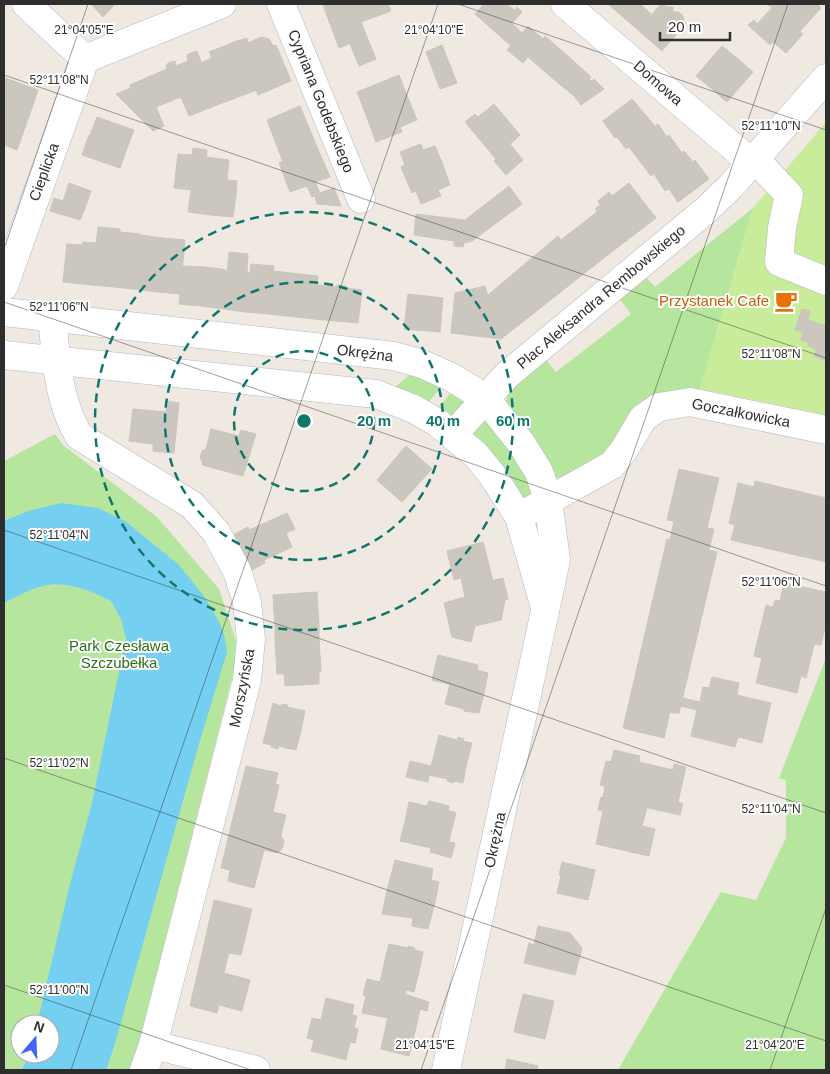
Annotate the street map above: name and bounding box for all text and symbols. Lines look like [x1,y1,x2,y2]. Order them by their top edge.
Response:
scale bar [660,10,730,42]
text: 20 m [668,18,701,35]
text: 21°04'05"E [54,23,114,37]
text: 21°04'10"E [404,23,464,37]
street label: Cypriana Godebskiego [285,27,358,175]
street label: Domowa [630,57,687,109]
text: 52°11'08"N [29,73,89,87]
text: 52°11'10"N [741,119,801,133]
street label: Cieplicka [25,140,62,203]
street label: Plac Aleksandra Rembowskiego [513,221,688,372]
cafe icon: Przystanek Cafe [773,288,799,314]
place label: Przystanek Cafe [659,292,769,309]
text: 52°11'06"N [29,300,89,314]
street label: Okrężna [336,341,395,364]
text: 52°11'08"N [741,347,801,361]
street label: Goczałkowicka [690,395,792,431]
centre of rings [295,412,313,430]
text: 20 m [357,412,391,429]
text: 40 m [426,412,460,429]
text: 60 m [496,412,530,429]
text: 52°11'04"N [29,528,89,542]
text: 52°11'06"N [741,575,801,589]
park label: Park Czesława Szczubełka [69,637,170,671]
street label: Morszyńska [226,646,258,729]
text: 52°11'02"N [29,756,89,770]
text: 52°11'04"N [741,802,801,816]
street label: Okrężna [480,810,509,869]
text: 52°11'00"N [29,983,89,997]
north arrow [10,1014,60,1064]
text: N [32,1017,47,1036]
text: 21°04'15"E [395,1038,455,1052]
text: 21°04'20"E [745,1038,805,1052]

